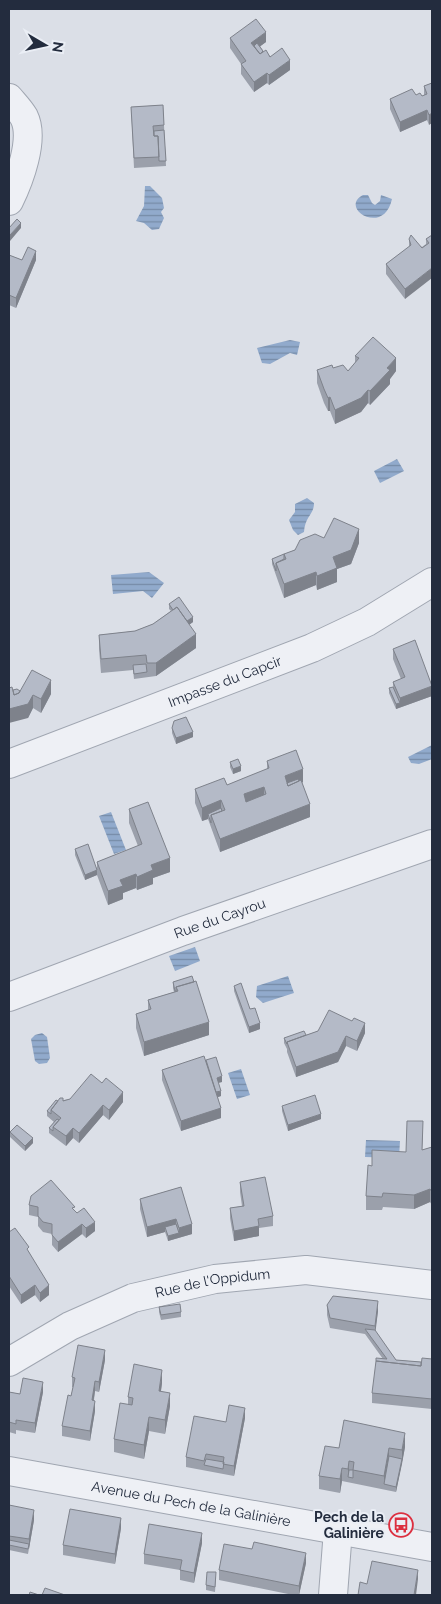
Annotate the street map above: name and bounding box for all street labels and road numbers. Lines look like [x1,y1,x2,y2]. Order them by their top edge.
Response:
street label: Impasse du Capcir [166,652,284,710]
street label: Rue du Cayrou [172,895,268,942]
street label: Rue de l'Oppidum [153,1266,271,1301]
street label: Avenue du Pech de la Galinière [90,1478,292,1529]

